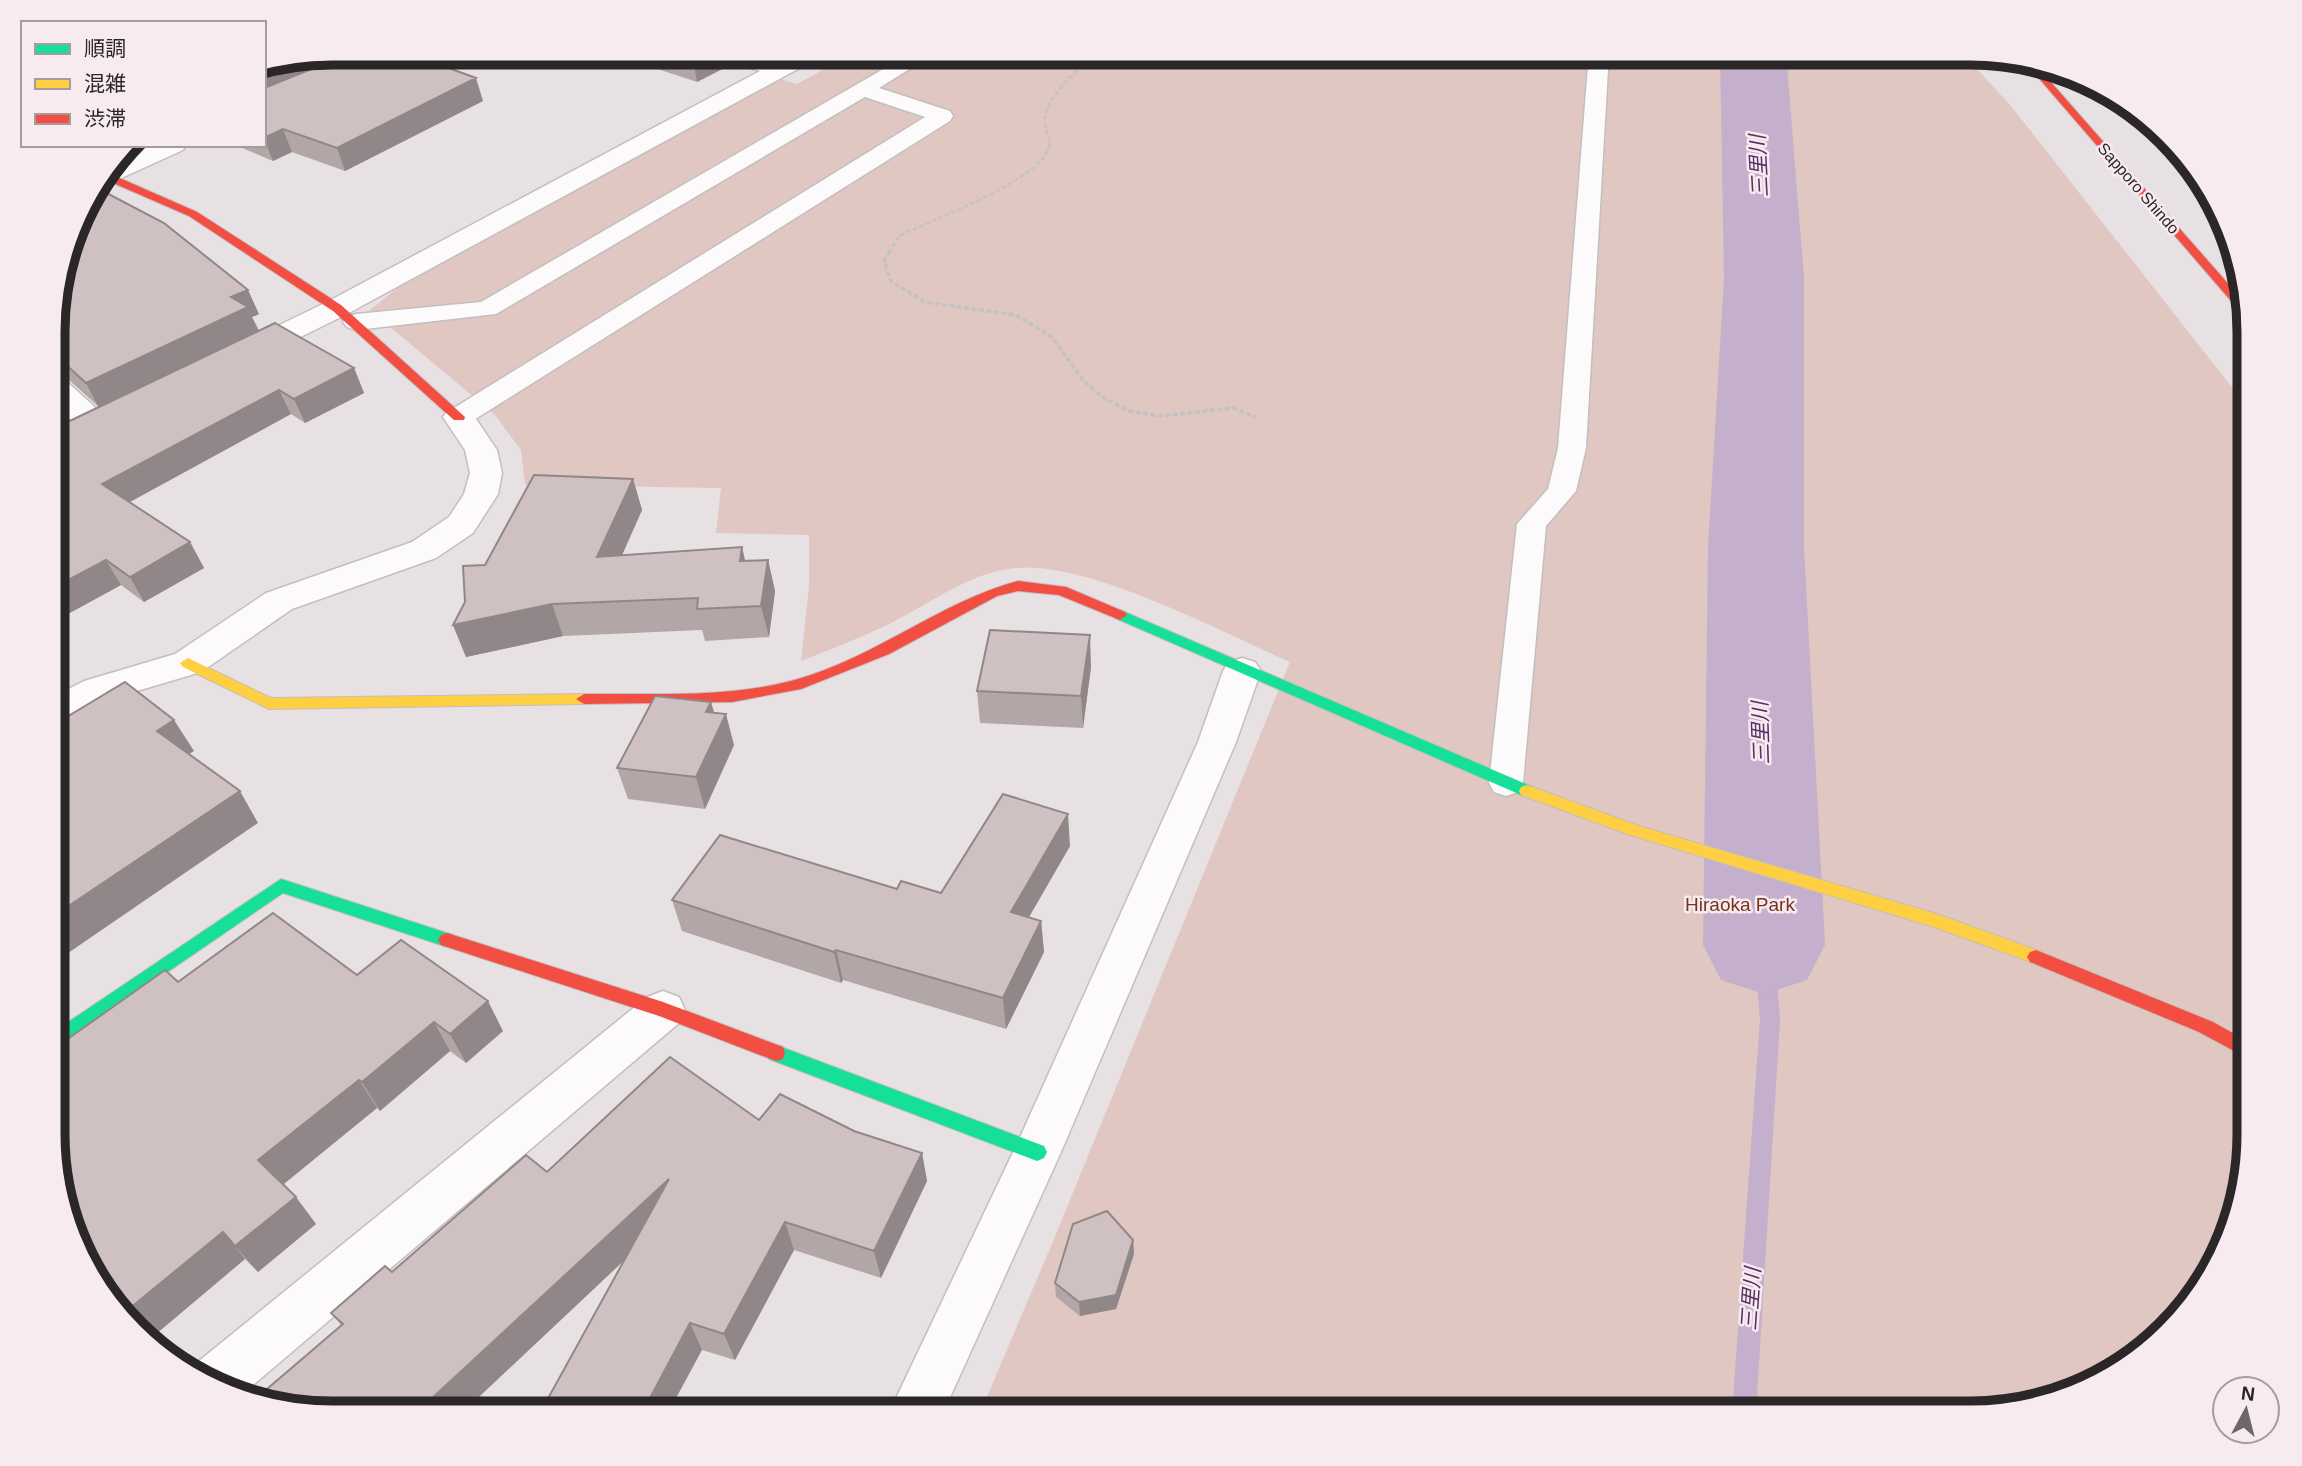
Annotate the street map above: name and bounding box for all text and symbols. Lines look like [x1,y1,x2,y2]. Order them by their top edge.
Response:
legend [21,21,266,147]
text: 順調 [84,37,126,60]
text: 混雑 [84,72,126,95]
text: 渋滞 [84,107,126,130]
water label: 三里川 [1745,132,1772,198]
street label: Sapporo Shindo [2095,139,2183,237]
water label: 三里川 [1748,699,1773,765]
park label: Hiraoka Park [1685,894,1795,915]
water label: 三里川 [1737,1265,1764,1331]
north arrow [2211,1375,2281,1445]
text: N [2240,1382,2256,1405]

